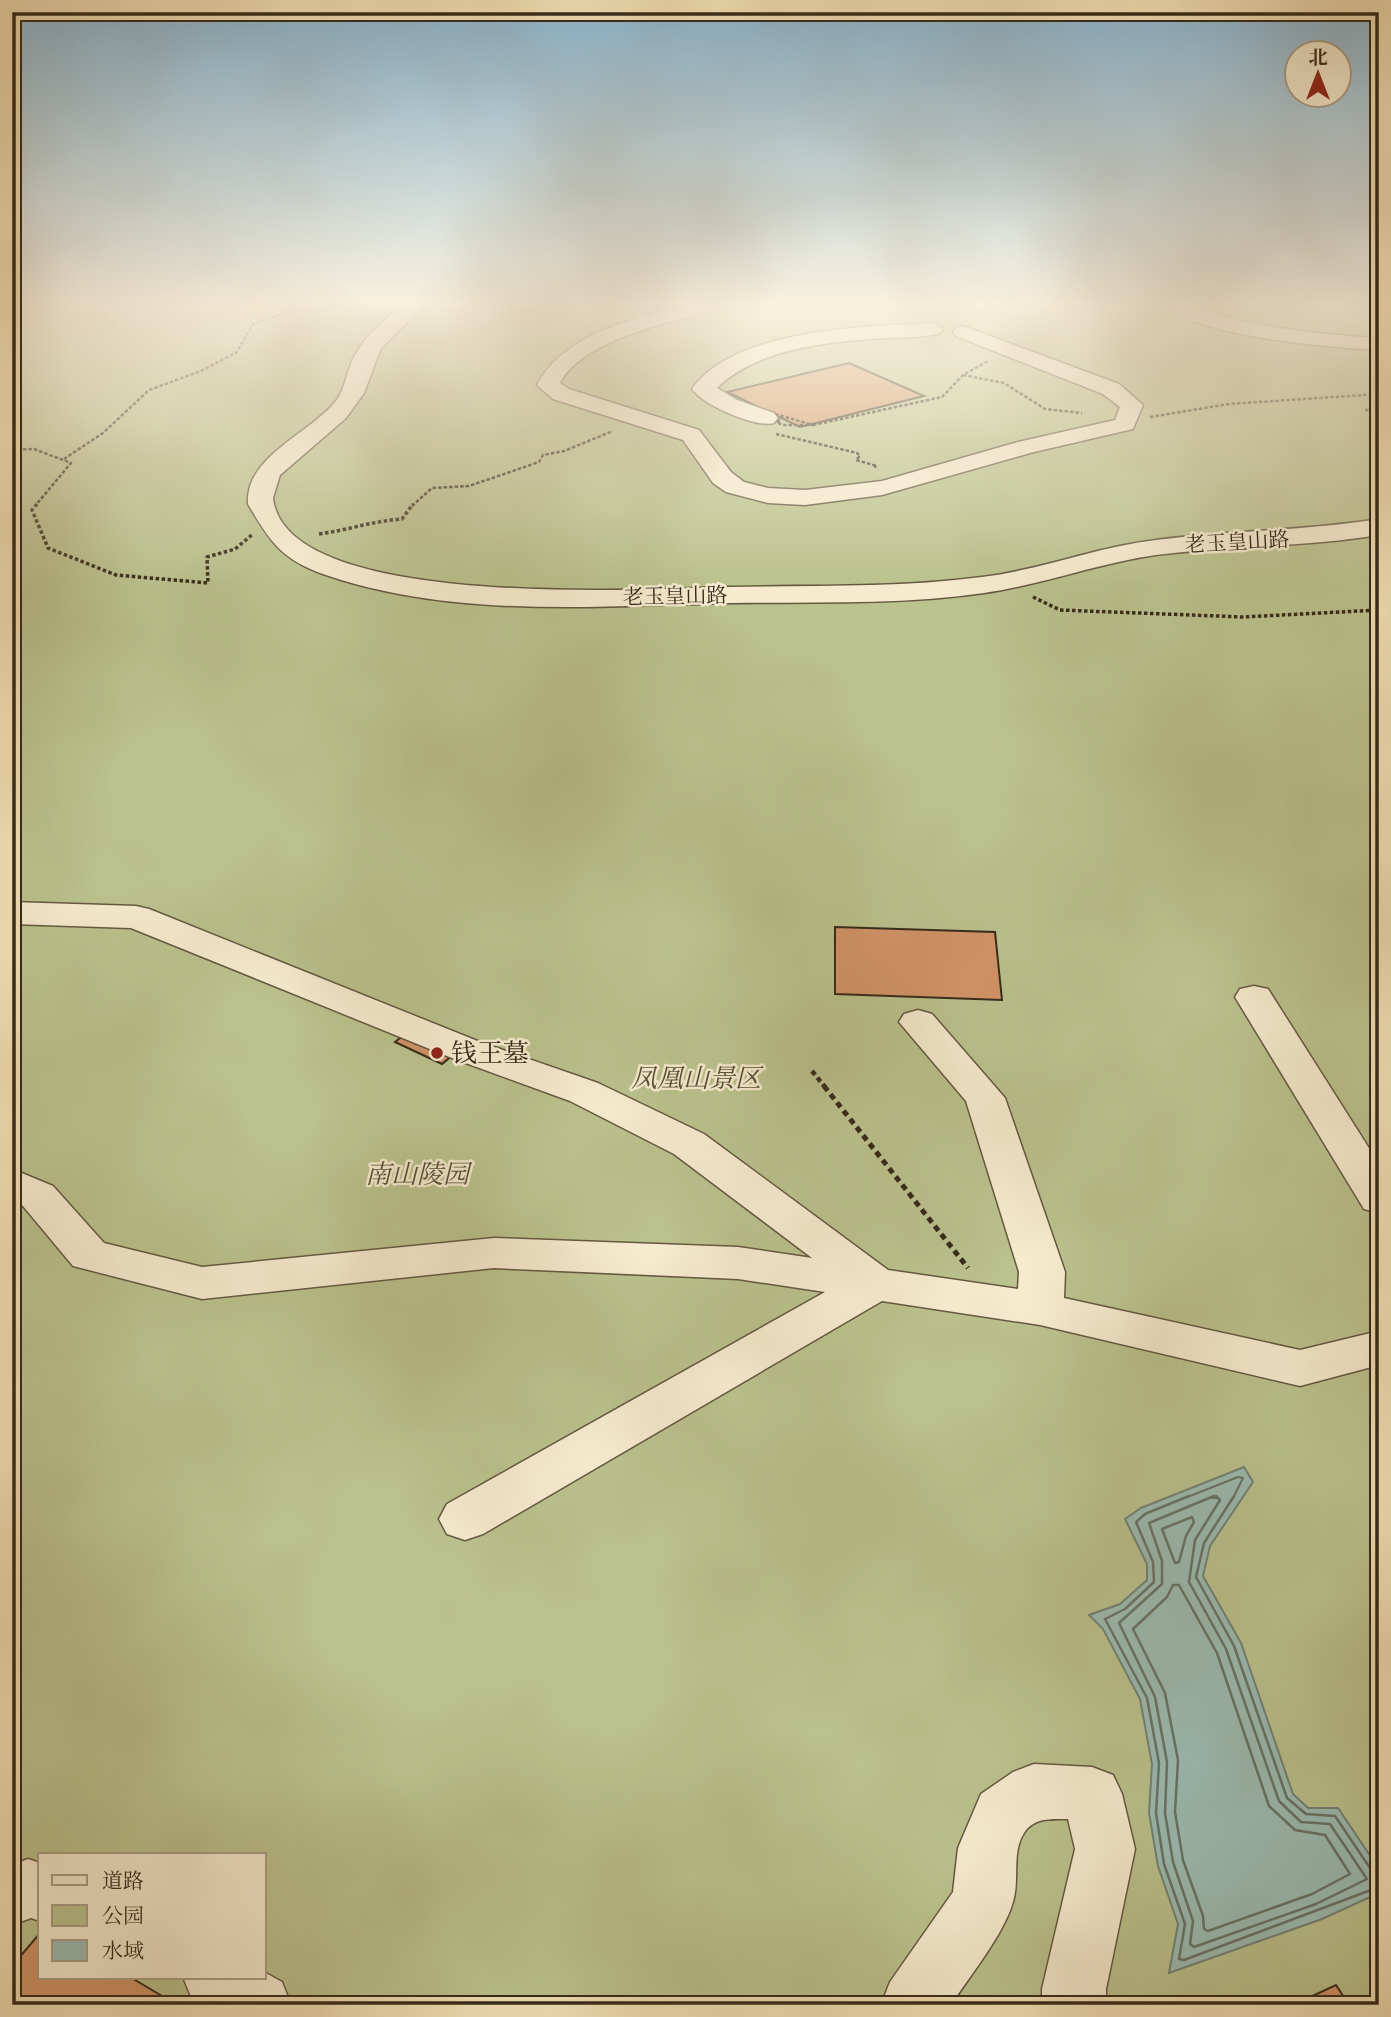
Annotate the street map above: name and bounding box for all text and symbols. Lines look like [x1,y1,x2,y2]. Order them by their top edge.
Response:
north arrow [1282,38,1352,108]
text: 北 [1308,46,1328,70]
street label: 老玉皇山路 [1184,527,1290,559]
street label: 老玉皇山路 [622,583,728,611]
place label: 钱王墓 [451,1038,529,1070]
marker: 钱王墓 [429,1045,445,1061]
park label: 凤凰山景区 [631,1063,764,1095]
park label: 南山陵园 [365,1159,473,1191]
legend [38,1853,266,1979]
text: 道路 [102,1869,144,1895]
text: 公园 [102,1904,144,1930]
text: 水域 [102,1939,144,1965]

